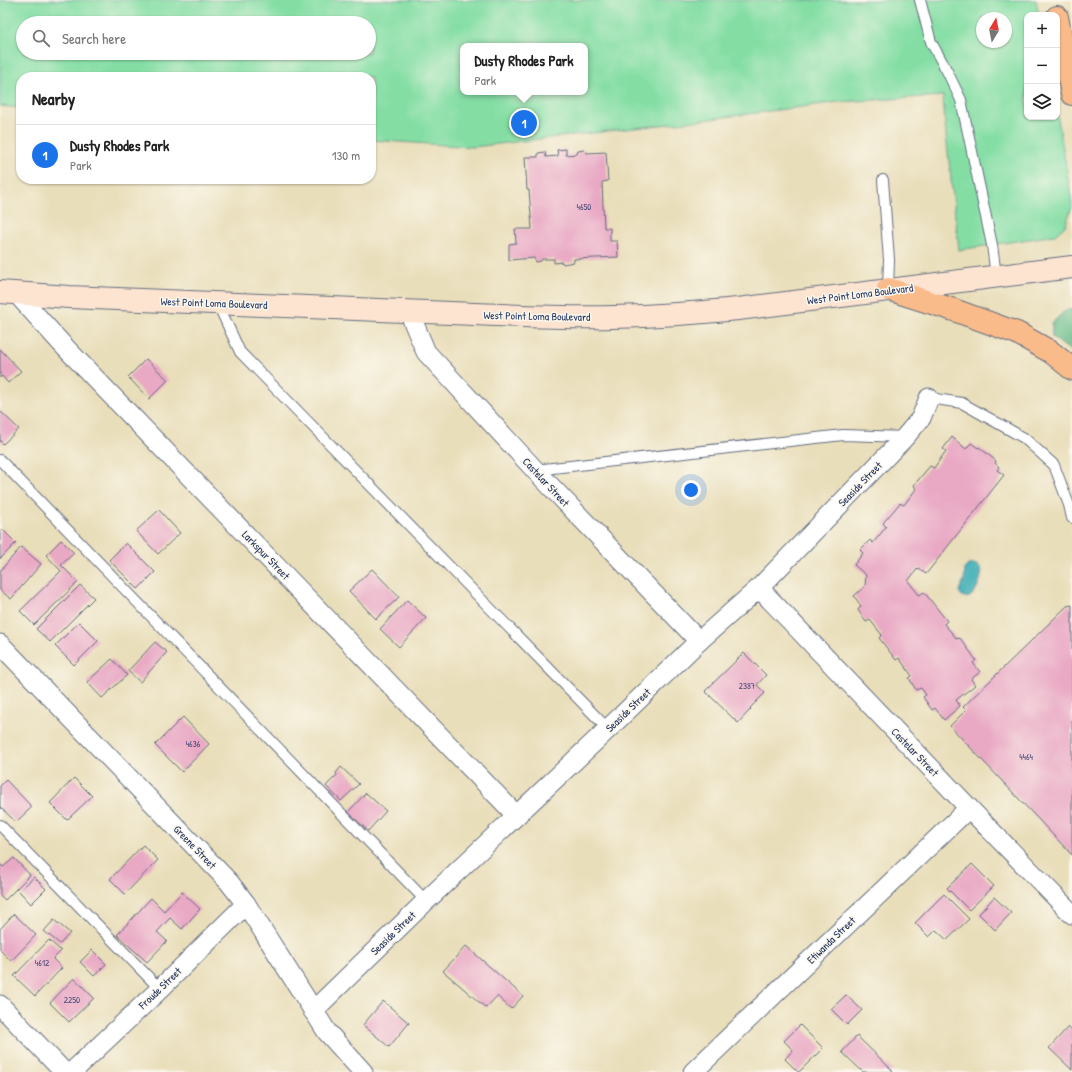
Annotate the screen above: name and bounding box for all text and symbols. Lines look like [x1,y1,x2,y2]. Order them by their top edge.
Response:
north arrow [976,12,1012,48]
map controls [1024,12,1060,120]
button: + [1024,12,1060,48]
search box [16,16,376,60]
icon: search [30,27,52,49]
text: Search here [62,28,126,49]
popup [460,43,588,95]
button: − [1024,48,1060,84]
text: Dusty Rhodes Park [474,50,574,71]
text: Park [474,71,496,89]
button: layers [1024,84,1060,120]
text: Nearby [32,87,75,110]
pin: 1 [511,108,537,138]
text: Dusty Rhodes Park [70,135,169,156]
text: 1 [43,146,47,164]
text: 130 m [332,146,360,164]
text: Park [70,156,92,174]
house number: 4650 [577,201,591,213]
street label: West Point Loma Boulevard [806,280,915,307]
street label: West Point Loma Boulevard [160,294,268,312]
street label: West Point Loma Boulevard [483,308,591,324]
street label: Castelar Street [520,454,573,510]
street label: Seaside Street [835,458,885,509]
your location [681,480,701,500]
street label: Larkspur Street [239,528,293,583]
house number: 2387 [739,680,756,692]
street label: Seaside Street [603,685,654,735]
street label: Castelar Street [888,725,942,779]
house number: 4636 [186,738,201,750]
house number: 4464 [1019,751,1033,763]
street label: Greene Street [171,822,220,872]
street label: Seaside Street [368,908,419,958]
street label: Etiwanda Street [804,913,858,967]
house number: 4612 [35,957,50,969]
street label: Froude Street [135,964,184,1012]
house number: 2250 [64,994,80,1006]

